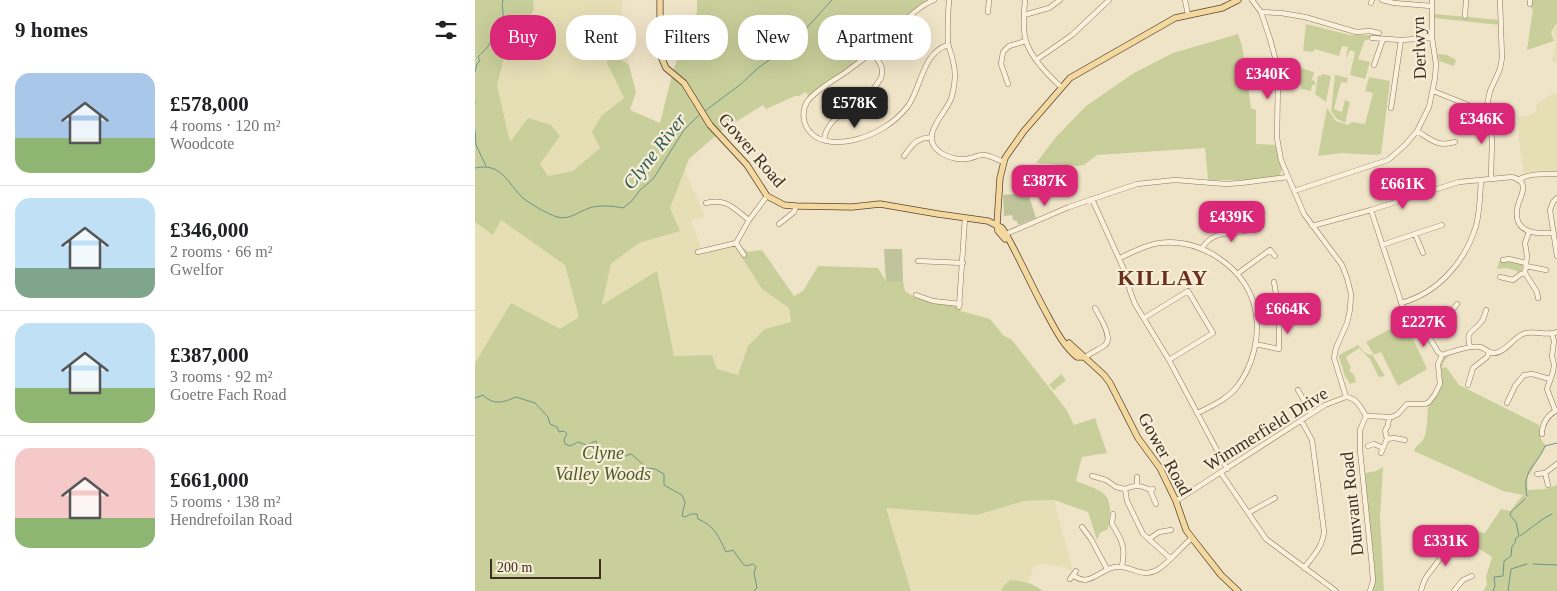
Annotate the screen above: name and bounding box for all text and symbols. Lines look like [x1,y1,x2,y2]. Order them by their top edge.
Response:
chip: Buy [490,15,556,60]
chip: Rent [566,15,636,60]
chip: Filters [646,15,728,60]
chip: New [738,15,808,60]
chip: Apartment [818,15,931,60]
icon: filters [432,16,460,44]
street label: Derlwyn [1408,16,1430,80]
text: 9 homes [15,18,88,42]
pin: £340K [1233,58,1303,100]
text: £340K [1246,65,1290,82]
pin: £578K [820,86,890,129]
text: £578,000 [170,92,249,116]
icon: home [55,93,115,153]
text: £578K [833,94,877,111]
pin: £346K [1447,102,1517,145]
water label: Clyne River [618,109,691,193]
street label: Gower Road [714,109,790,191]
text: £346K [1460,110,1504,127]
text: 4 rooms · 120 m² [170,117,281,134]
text: Woodcote [170,135,234,152]
pin: £387K [1010,164,1080,207]
pin: £661K [1368,168,1438,210]
text: £387K [1023,172,1067,189]
text: £661K [1381,175,1425,192]
pin: £439K [1197,200,1267,243]
text: £439K [1210,208,1254,225]
icon: home [55,218,115,278]
text: £346,000 [170,218,249,242]
text: 2 rooms · 66 m² [170,243,273,260]
text: Gwelfor [170,261,223,278]
district label: KILLAY [1118,265,1208,290]
pin: £664K [1253,292,1323,335]
text: £664K [1266,300,1310,317]
pin: £227K [1389,306,1459,348]
text: £227K [1402,313,1446,330]
icon: home [55,343,115,403]
text: £387,000 [170,343,249,367]
text: 3 rooms · 92 m² [170,368,273,385]
street label: Wimmerfield Drive [1201,383,1331,475]
text: Goetre Fach Road [170,386,286,403]
street label: Gower Road [1134,409,1196,499]
park label: Clyne Valley Woods [555,443,651,484]
street label: Dunvant Road [1337,451,1367,557]
icon: home [55,468,115,528]
text: £661,000 [170,468,249,492]
text: 5 rooms · 138 m² [170,493,281,510]
text: Hendrefoilan Road [170,511,292,528]
pin: £331K [1411,524,1481,567]
text: £331K [1424,532,1468,549]
scale bar [490,556,601,579]
text: 200 m [497,560,532,575]

